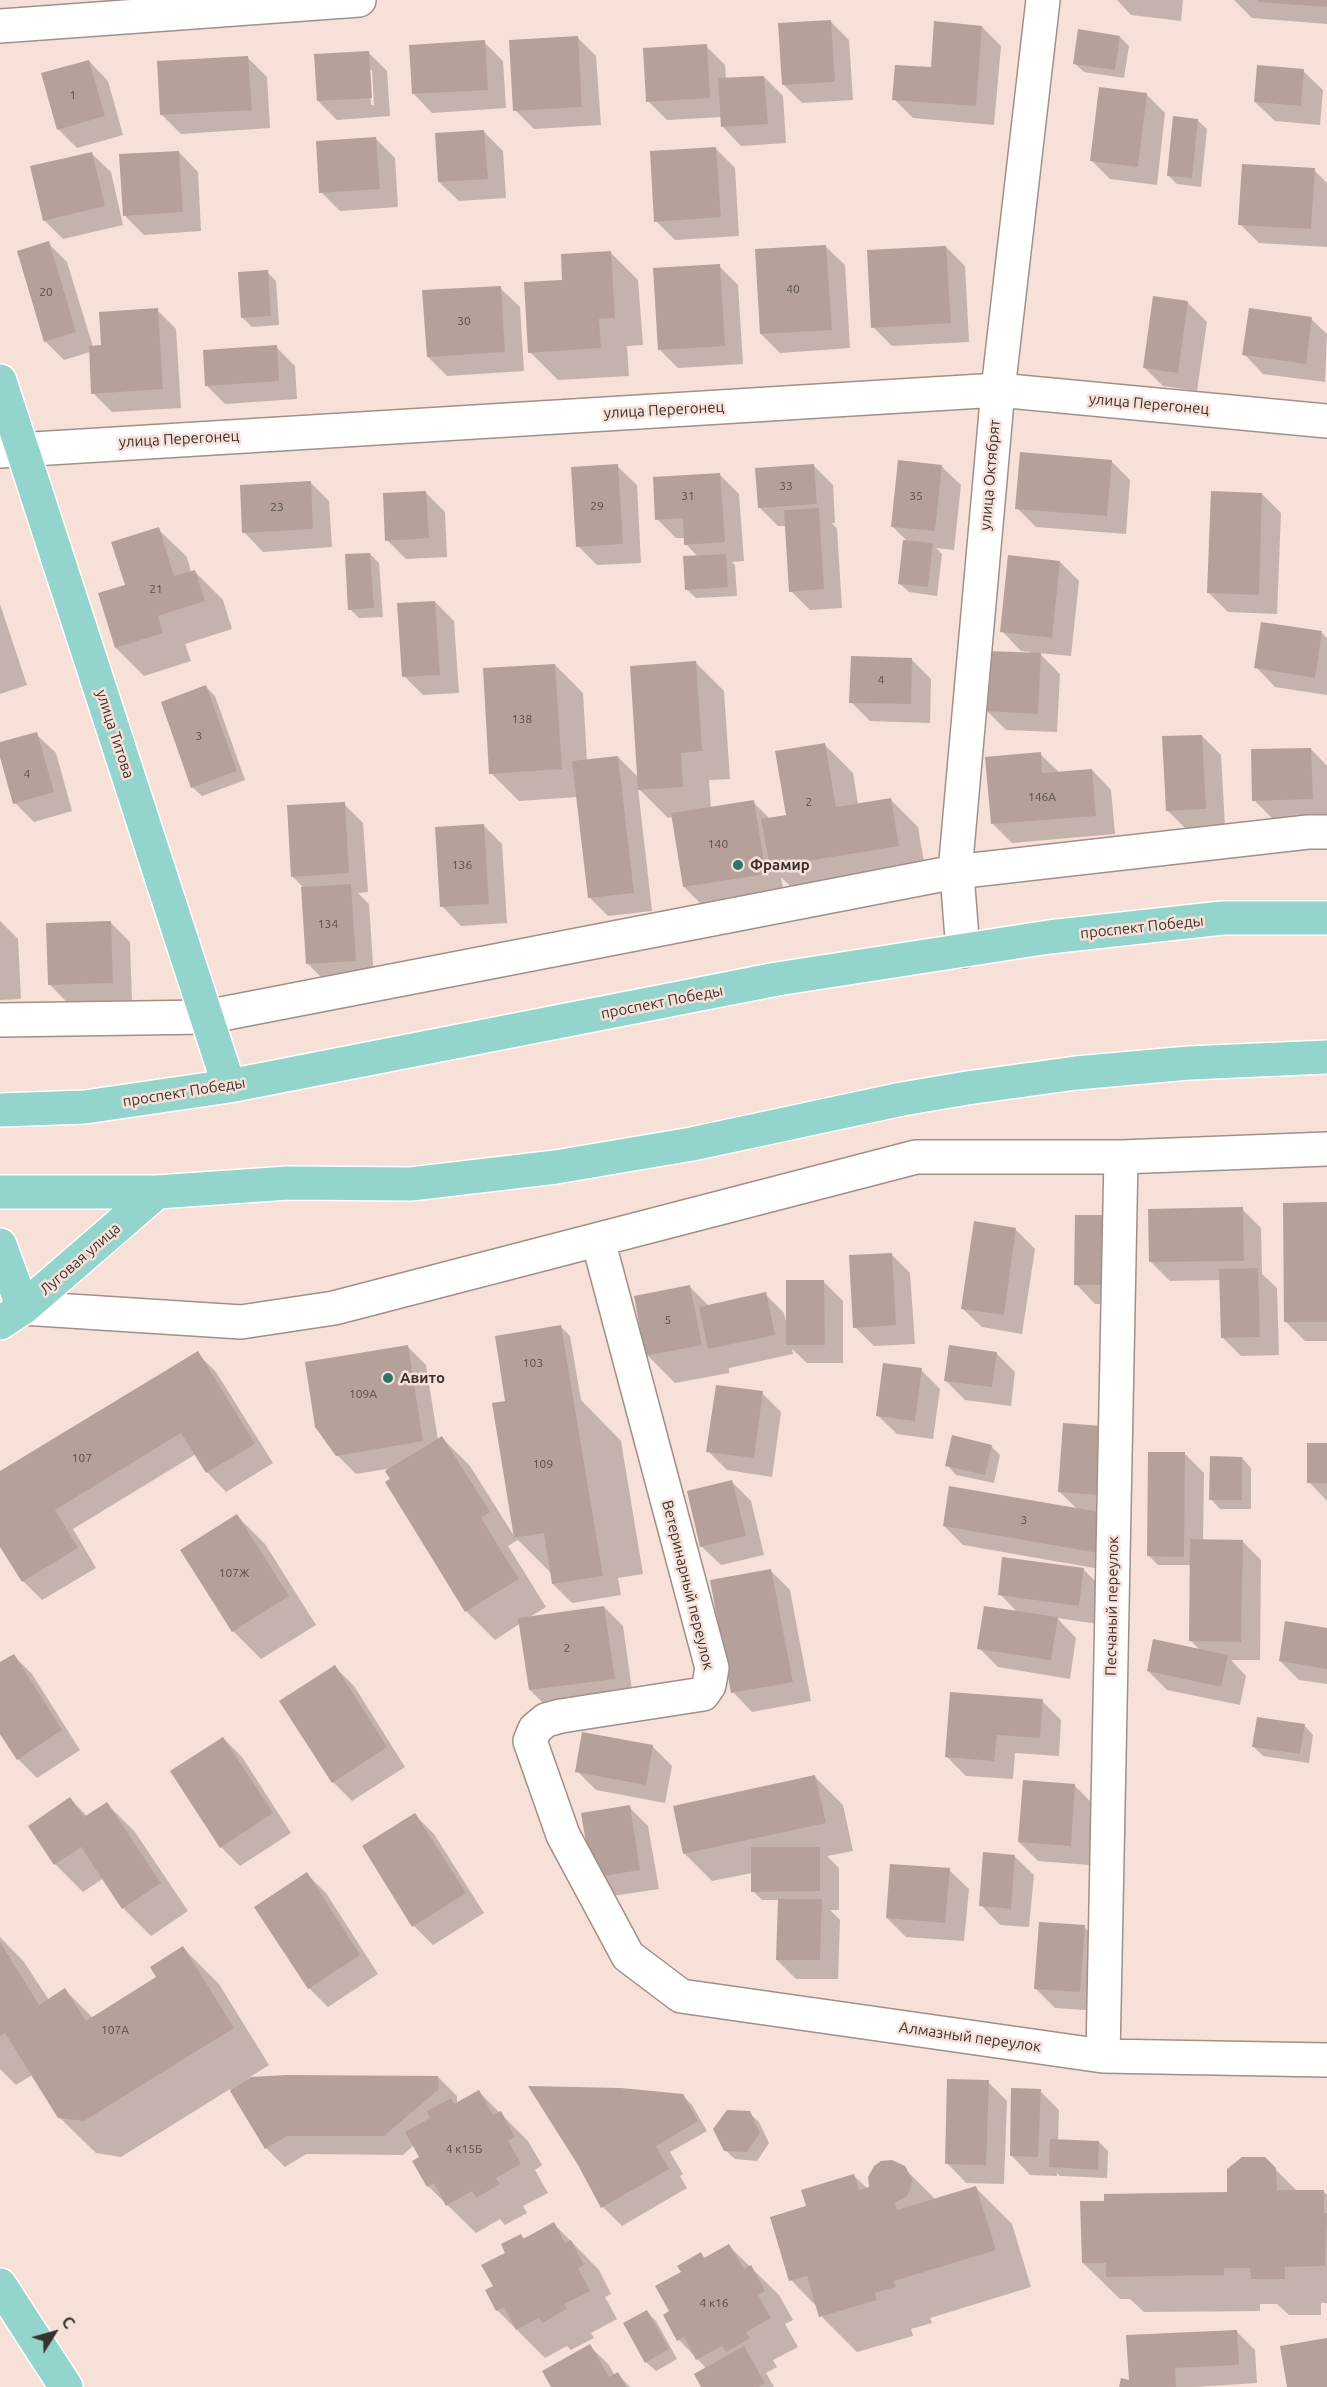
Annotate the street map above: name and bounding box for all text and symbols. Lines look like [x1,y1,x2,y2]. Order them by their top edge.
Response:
house number: 1 [70,88,76,102]
house number: 40 [786,282,800,296]
house number: 20 [39,285,53,299]
house number: 30 [457,314,471,328]
street label: улица Перегонец [1088,390,1210,418]
street label: улица Перегонец [603,398,725,422]
street label: улица Октябрят [976,419,1004,531]
street label: улица Перегонец [118,427,240,451]
house number: 33 [779,479,793,493]
house number: 31 [681,489,695,503]
house number: 35 [909,489,923,503]
house number: 29 [590,499,604,513]
house number: 23 [270,500,284,514]
house number: 21 [149,582,163,596]
house number: 4 [878,673,884,687]
street label: улица Титова [92,687,138,781]
house number: 138 [512,712,532,726]
house number: 3 [196,729,202,743]
house number: 4 [24,767,30,781]
house number: 146А [1028,790,1056,804]
house number: 2 [806,795,812,809]
house number: 140 [708,837,728,851]
place label: Фрамир [750,856,810,874]
house number: 136 [452,858,472,872]
marker: Фрамир [731,858,745,872]
street label: проспект Победы [1079,912,1205,942]
house number: 134 [318,917,338,931]
street label: проспект Победы [599,981,725,1023]
street label: проспект Победы [121,1073,247,1111]
street label: Луговая улица [36,1219,124,1299]
house number: 5 [665,1313,671,1327]
house number: 103 [523,1356,543,1370]
place label: Авито [400,1369,445,1387]
marker: Авито [381,1371,395,1385]
house number: 109А [349,1387,377,1401]
house number: 107 [72,1451,92,1465]
house number: 109 [533,1457,553,1471]
street label: Ветеринарный переулок [658,1498,718,1672]
house number: 3 [1021,1513,1027,1527]
street label: Песчаный переулок [1102,1536,1122,1676]
house number: 107Ж [219,1566,249,1580]
house number: 2 [564,1641,570,1655]
street label: Алмазный переулок [898,2018,1042,2056]
house number: 107А [101,2023,129,2037]
house number: 4 к15Б [446,2142,482,2156]
house number: 4 к16 [699,2296,729,2310]
north arrow [24,2303,84,2363]
text: С [58,2313,79,2332]

